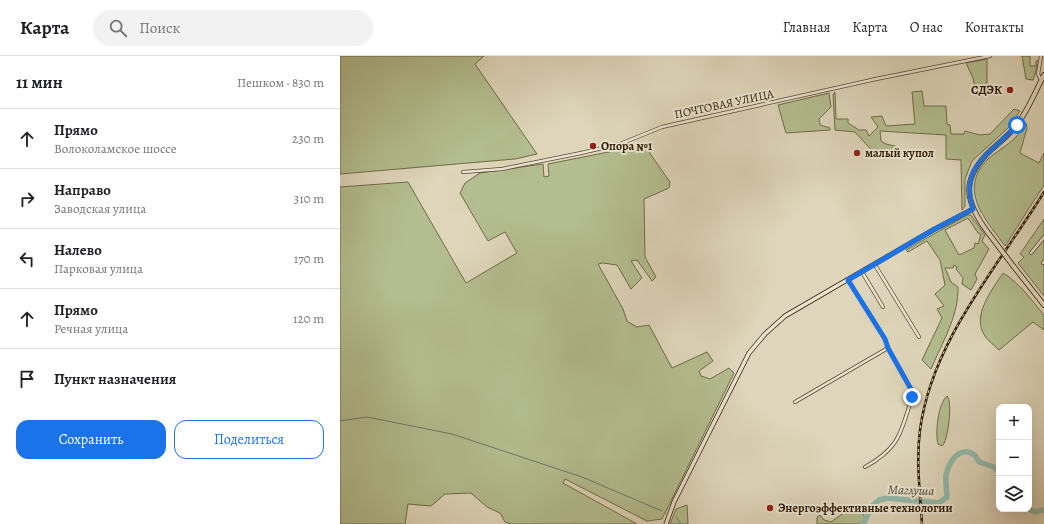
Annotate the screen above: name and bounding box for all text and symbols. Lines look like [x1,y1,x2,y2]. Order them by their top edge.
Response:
search box [93,10,373,46]
text: Карта [20,15,69,41]
icon: search [107,17,129,39]
text: Поиск [139,18,180,38]
text: Главная [783,18,830,37]
text: Карта [852,18,888,37]
text: О нас [910,18,943,37]
text: Контакты [965,18,1024,37]
text: 11 мин [16,71,63,94]
text: Пешком · 830 m [237,74,324,91]
place label: СДЭК [971,82,1002,98]
street label: ПОЧТОВАЯ УЛИЦА [673,85,776,122]
marker: СДЭК [1005,85,1015,95]
route start [1008,116,1026,134]
text: Прямо [54,120,98,140]
icon: ahead [16,128,38,150]
text: 230 m [292,130,324,147]
place label: Опора №1 [601,138,653,154]
text: Волоколамское шоссе [54,140,177,157]
marker: Опора №1 [588,141,598,151]
place label: малый купол [865,145,934,161]
marker: малый купол [852,148,862,158]
text: Направо [54,180,111,200]
icon: right [16,188,38,210]
text: 310 m [294,190,324,207]
text: Заводская улица [54,200,146,217]
text: Налево [54,240,102,260]
icon: left [16,248,38,270]
text: 170 m [294,250,324,267]
text: Парковая улица [54,260,143,277]
text: Прямо [54,300,98,320]
icon: ahead [16,308,38,330]
text: 120 m [293,310,324,327]
text: Речная улица [54,320,128,337]
icon: arrive [16,368,38,390]
text: Пункт назначения [54,369,176,389]
route end [903,388,921,406]
map controls [996,404,1032,512]
button: + [996,404,1032,440]
button: Сохранить [16,420,166,459]
button: Поделиться [174,420,324,459]
button: − [996,440,1032,476]
button: layers [996,476,1032,512]
water label: Маглуша [887,481,935,499]
place label: Энергоэффективные технологии [778,500,953,516]
marker: Энергоэффективные технологии [765,503,775,513]

